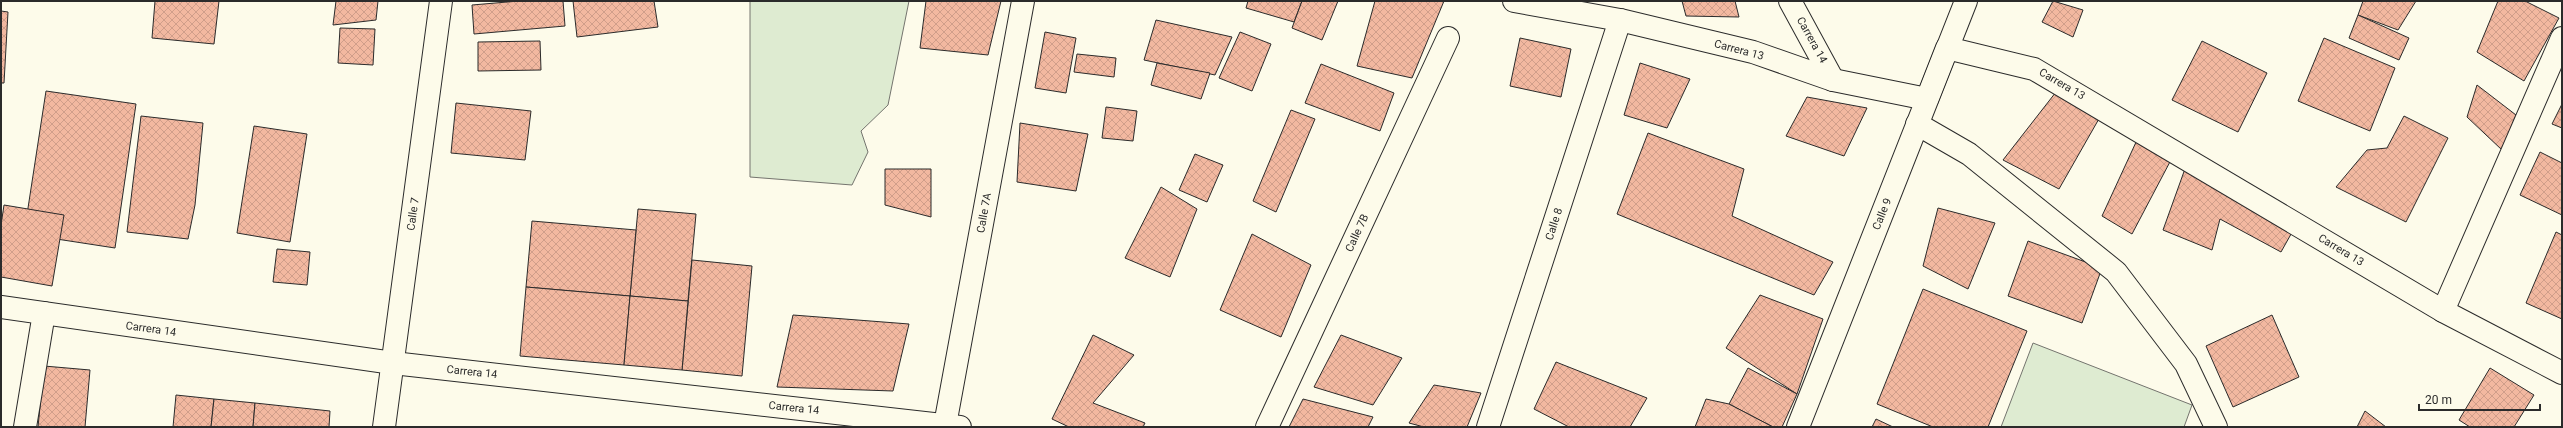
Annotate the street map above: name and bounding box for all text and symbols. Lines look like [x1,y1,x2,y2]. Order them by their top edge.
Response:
street label: Carrera 14 [1794,15,1830,65]
street label: Carrera 13 [1713,37,1765,63]
street label: Carrera 13 [2037,66,2087,102]
street label: Calle 7A [974,191,994,234]
street label: Calle 9 [1870,196,1894,232]
street label: Calle 7 [404,197,422,231]
street label: Calle 8 [1543,206,1565,242]
street label: Calle 7B [1343,212,1371,254]
street label: Carrera 13 [2316,231,2366,269]
street label: Carrera 14 [125,319,177,339]
street label: Carrera 14 [446,363,498,381]
scale bar [2419,386,2540,412]
text: 20 m [2425,393,2452,407]
street label: Carrera 14 [768,399,820,417]

